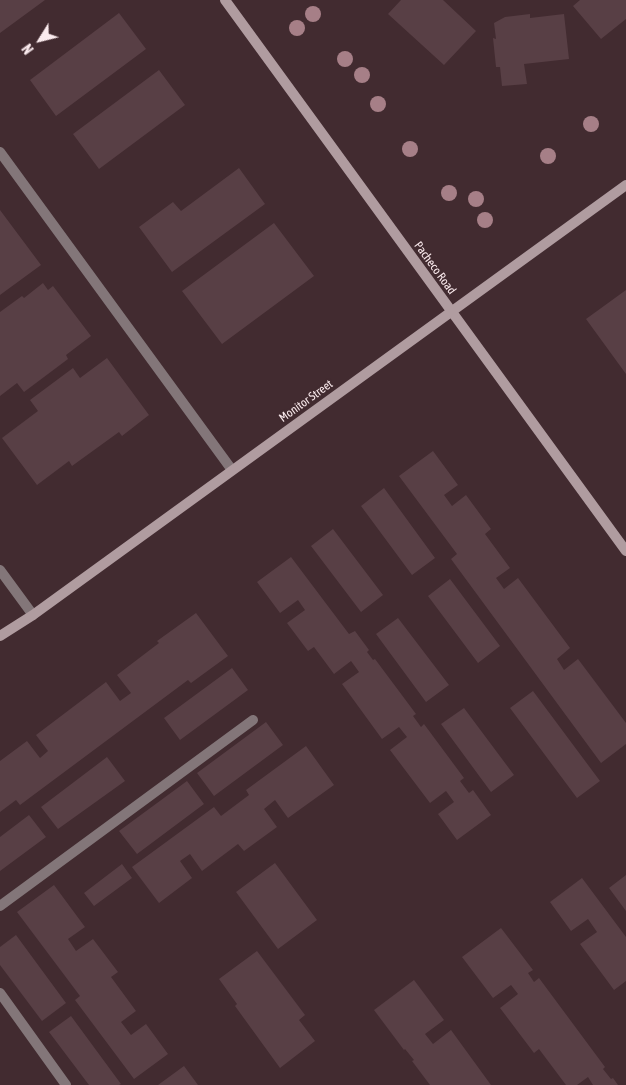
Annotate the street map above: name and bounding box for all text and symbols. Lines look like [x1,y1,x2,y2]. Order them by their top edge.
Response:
north arrow [15,15,65,65]
text: N [19,41,37,57]
street label: Pacheco Road [411,239,459,297]
street label: Monitor Street [276,377,336,425]

